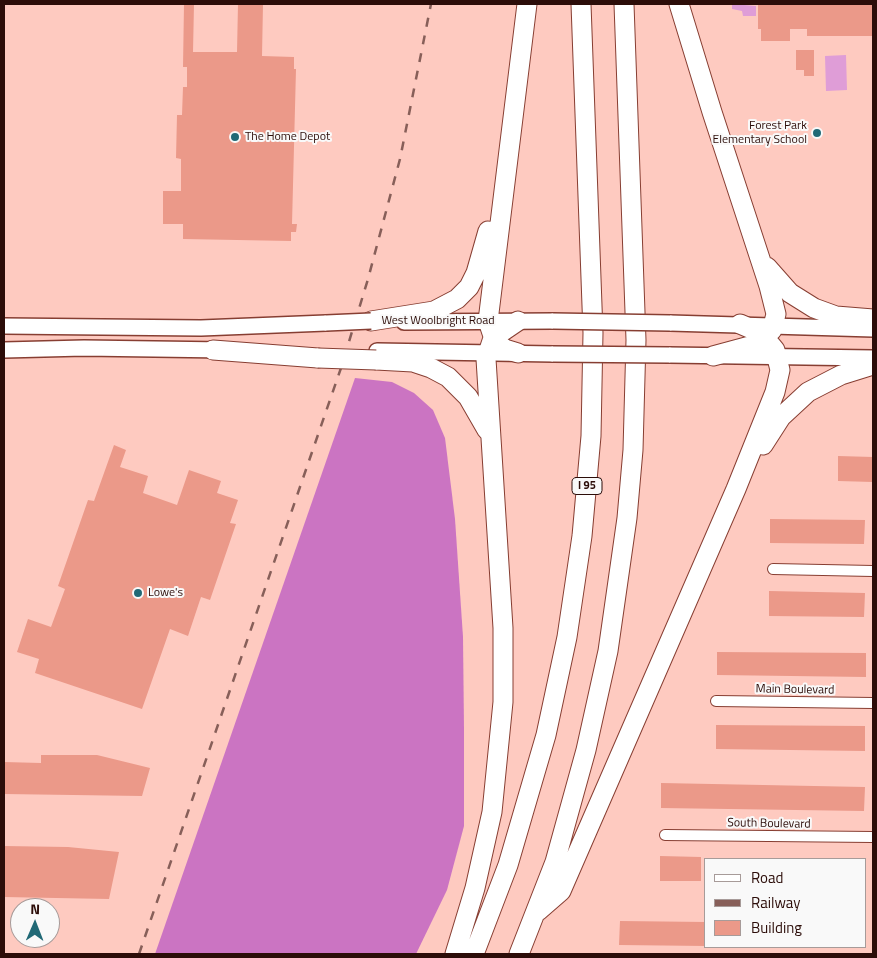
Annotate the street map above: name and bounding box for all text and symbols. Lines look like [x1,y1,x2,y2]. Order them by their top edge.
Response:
place label: Forest Park Elementary School [713,119,807,147]
marker: Forest Park Elementary School [811,127,823,139]
place label: The Home Depot [245,130,330,144]
marker: The Home Depot [229,131,241,143]
street label: West Woolbright Road [381,314,495,328]
road number: I 95 [572,478,602,494]
place label: Lowe's [148,586,183,600]
marker: Lowe's [132,587,144,599]
street label: Main Boulevard [756,682,834,698]
street label: South Boulevard [727,816,811,832]
legend [704,858,867,948]
text: Road [751,866,783,889]
text: Railway [751,891,801,914]
north arrow [10,898,60,948]
text: N [30,898,40,919]
text: Building [751,916,802,939]

